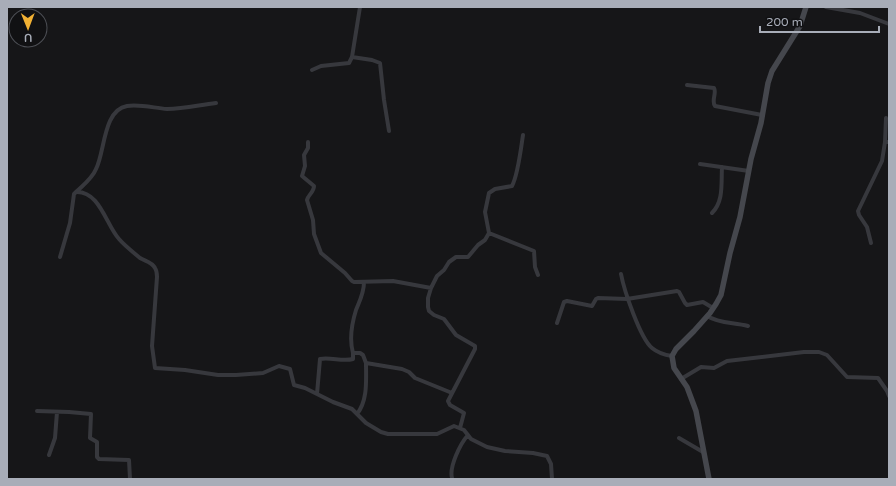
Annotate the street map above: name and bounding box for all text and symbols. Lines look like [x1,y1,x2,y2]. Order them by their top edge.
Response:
north arrow [8,8,48,48]
scale bar [760,8,879,34]
text: 200 m [766,15,803,29]
text: U [24,31,32,44]

